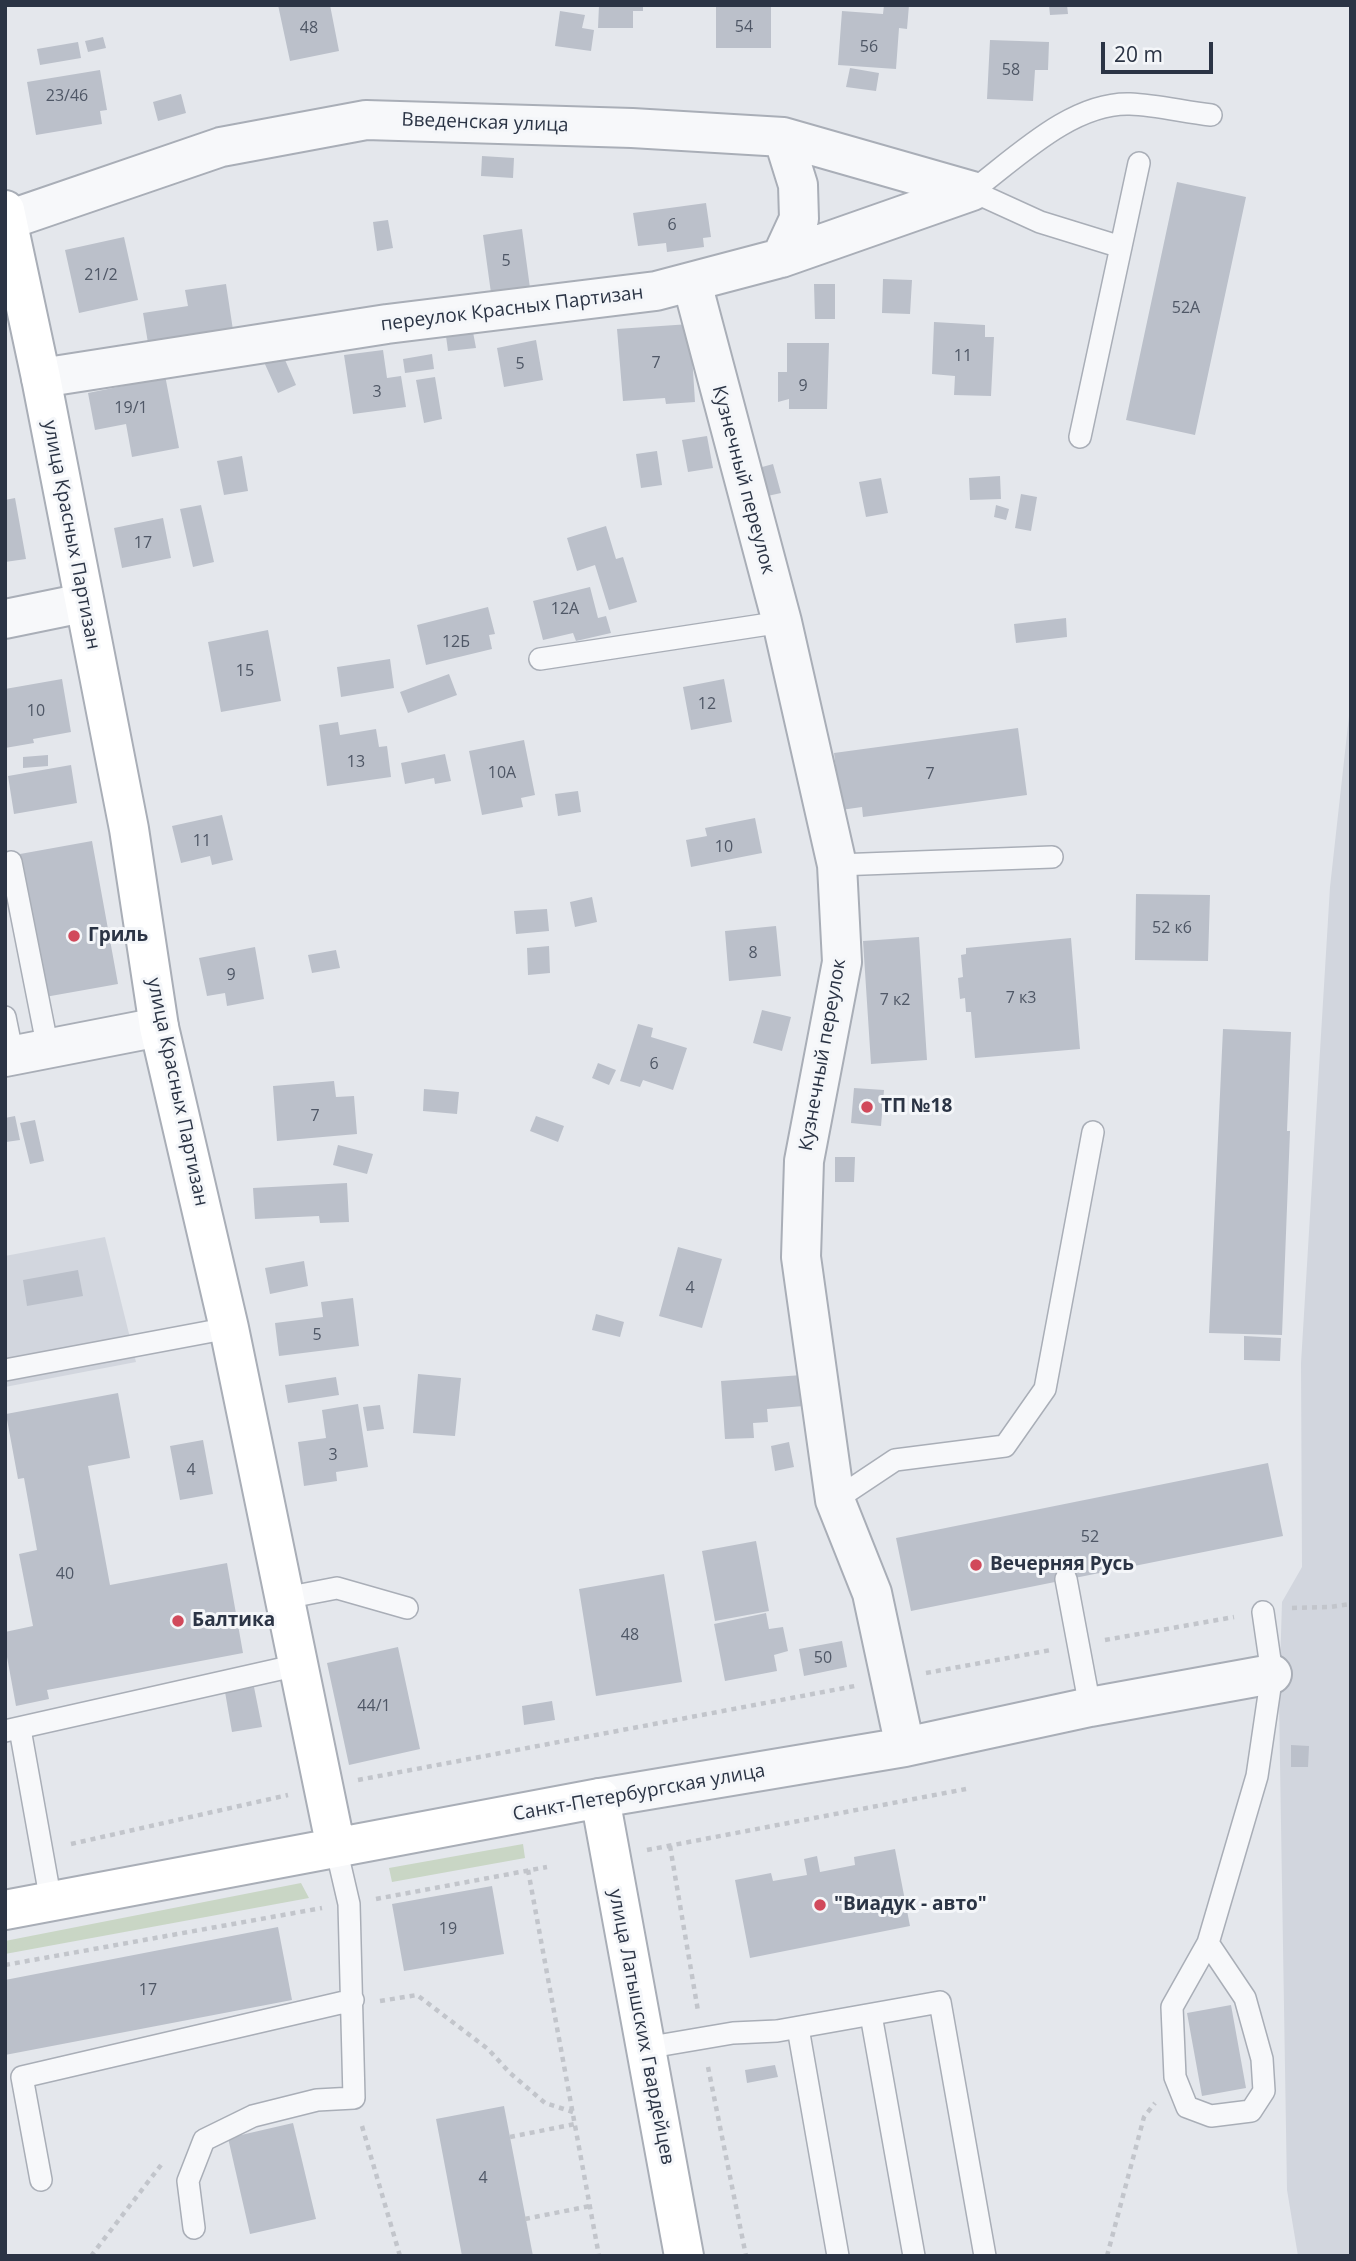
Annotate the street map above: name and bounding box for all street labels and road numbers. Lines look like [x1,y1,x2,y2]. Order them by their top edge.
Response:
street label: Введенская улица [401,109,569,137]
street label: переулок Красных Партизан [379,282,645,336]
street label: Кузнечный переулок [707,383,779,577]
street label: улица Красных Партизан [38,418,104,652]
street label: Кузнечный переулок [795,957,851,1153]
street label: улица Красных Партизан [142,976,212,1208]
street label: Санкт-Петербургская улица [511,1760,767,1826]
street label: улица Латышских Гвардейцев [603,1887,679,2167]

